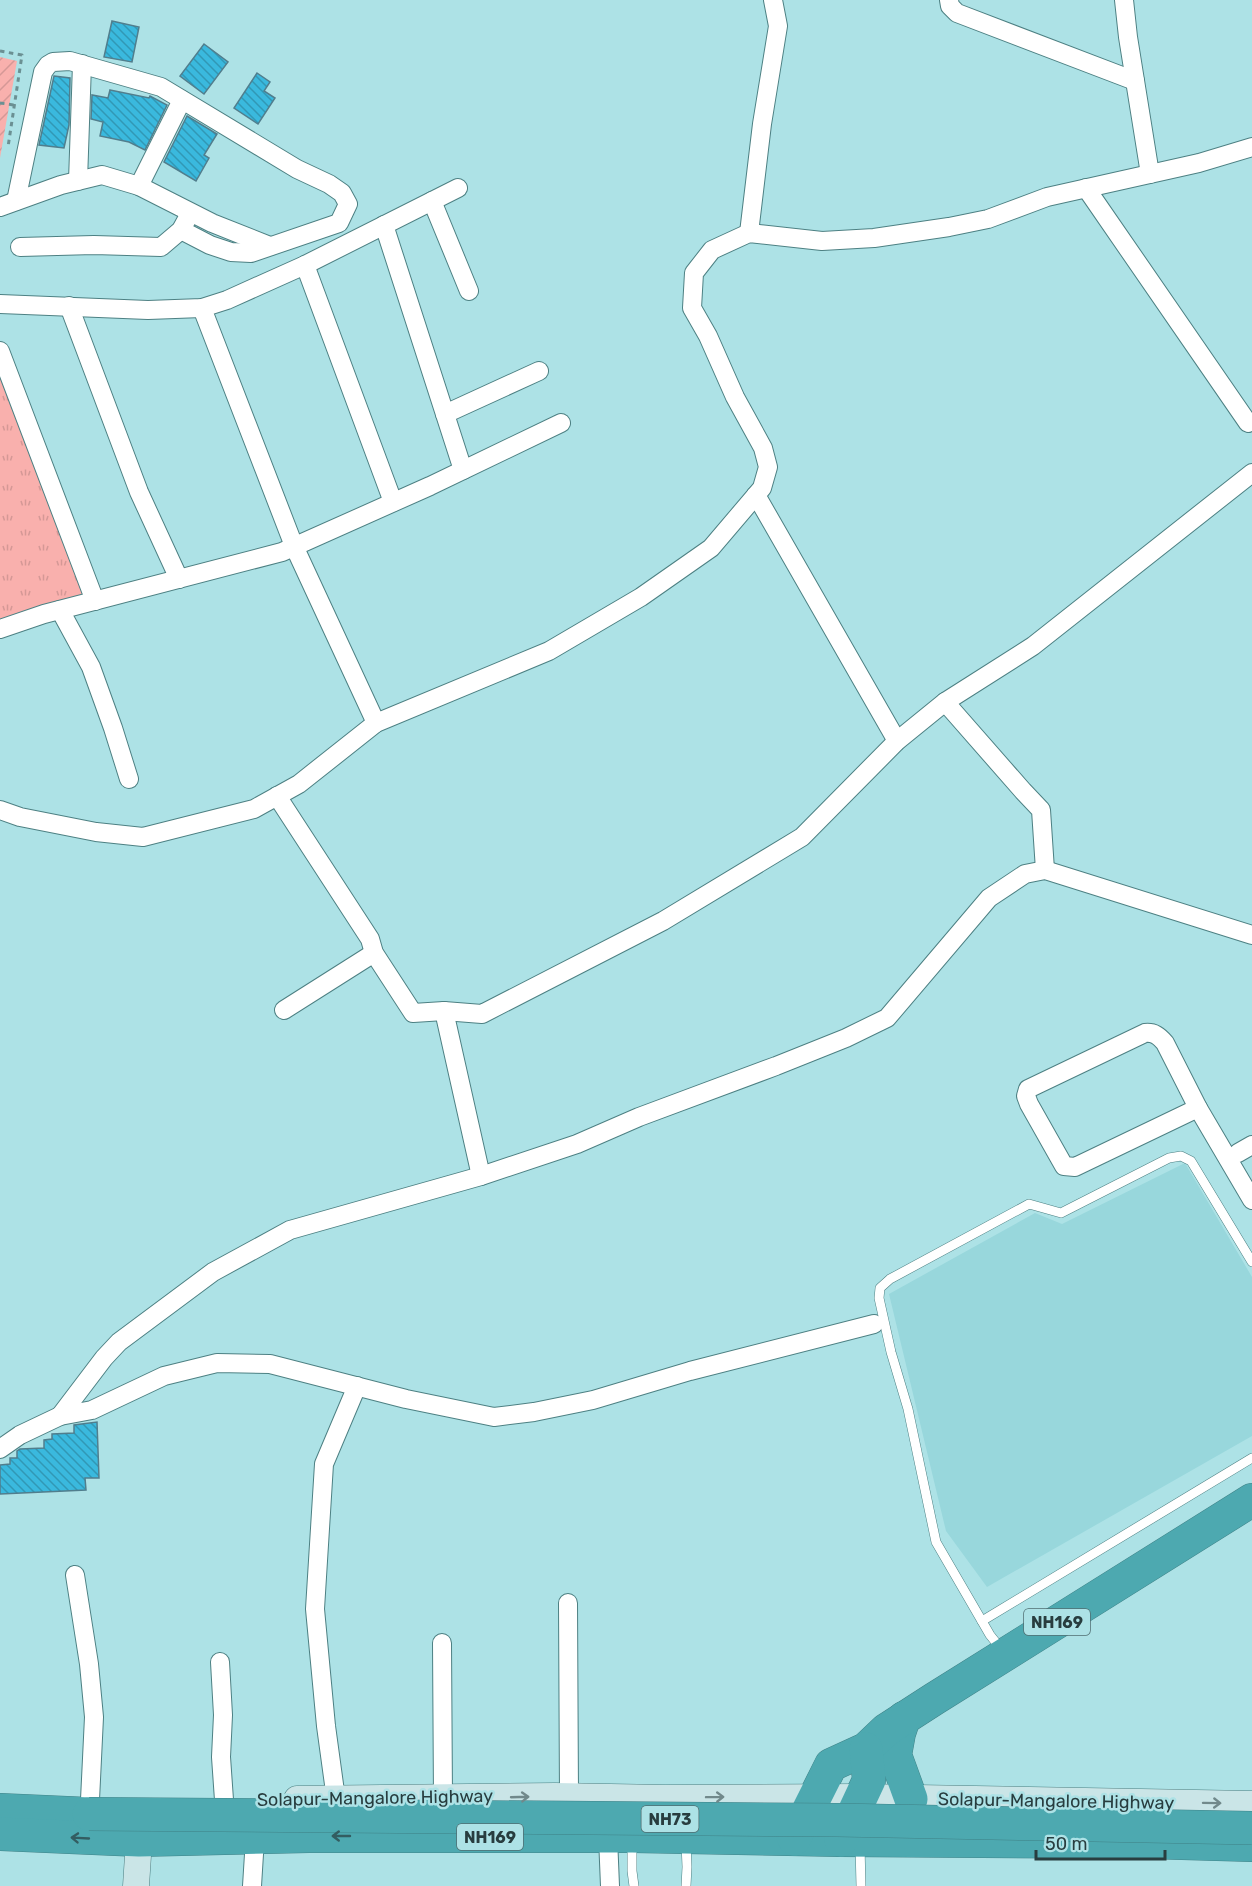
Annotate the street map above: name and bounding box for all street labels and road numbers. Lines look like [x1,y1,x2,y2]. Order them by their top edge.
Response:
road number: NH169 [1024,1609,1090,1635]
street label: Solapur-Mangalore Highway [257,1785,493,1811]
street label: Solapur-Mangalore Highway [938,1788,1174,1814]
road number: NH73 [642,1806,698,1832]
road number: NH169 [457,1824,523,1850]

